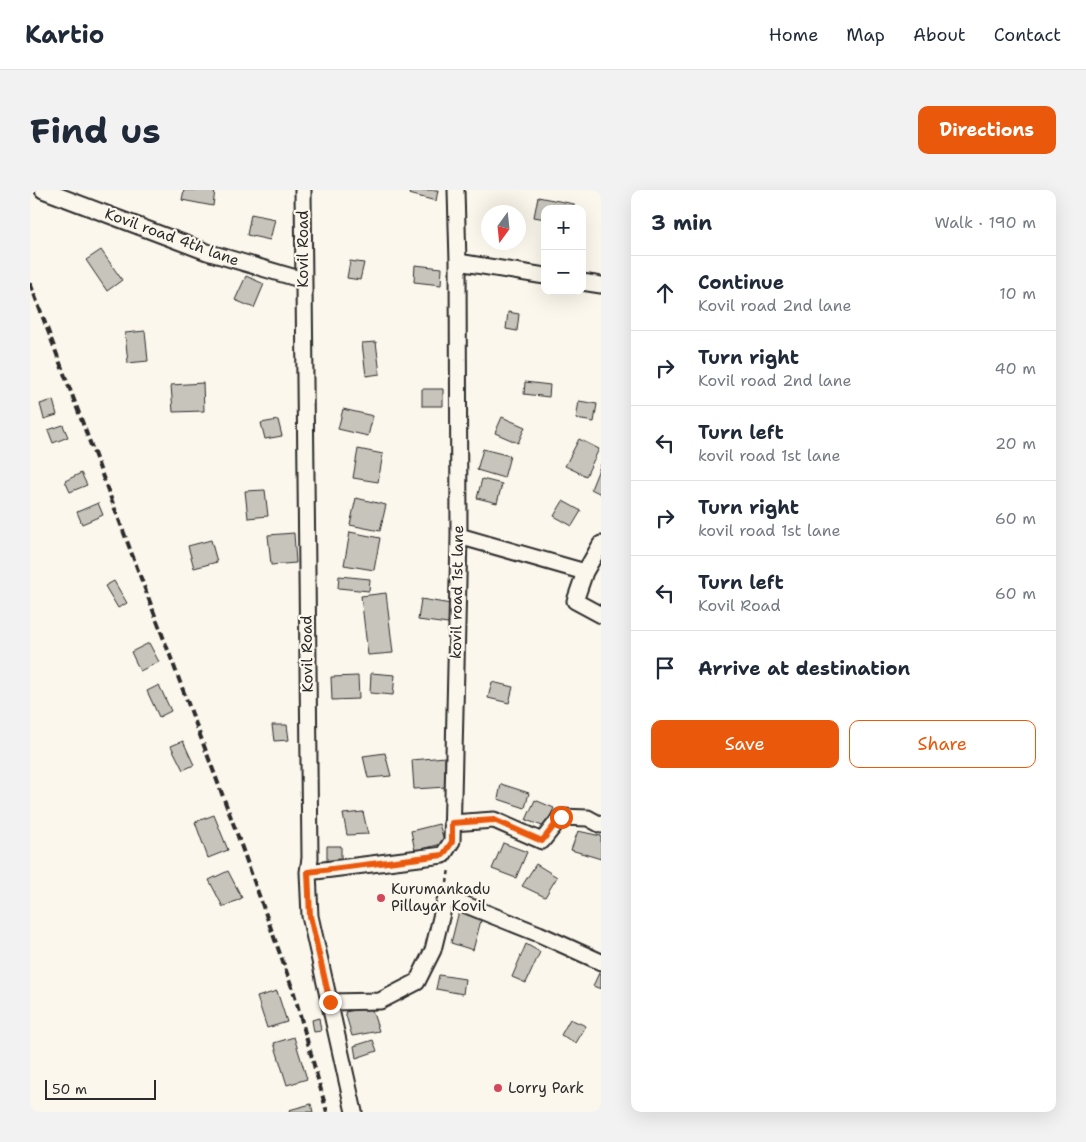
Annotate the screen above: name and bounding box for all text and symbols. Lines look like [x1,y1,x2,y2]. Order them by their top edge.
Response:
text: Kartio [25,19,104,51]
text: Home [769,23,818,47]
text: Map [846,23,885,47]
text: About [913,23,966,47]
text: Contact [994,23,1061,47]
button: Directions [918,106,1056,154]
text: Find us [30,107,161,154]
street label: Kovil road 4th lane [102,203,242,271]
north arrow [481,205,526,250]
map controls [541,205,586,295]
button: + [541,205,586,250]
text: 3 min [651,209,712,237]
street label: Kovil Road [293,210,313,288]
text: Walk · 190 m [934,212,1036,233]
button: − [541,250,586,295]
text: Continue [698,270,784,295]
icon: ahead [651,279,679,307]
text: 10 m [999,283,1036,304]
text: Kovil road 2nd lane [698,295,852,316]
text: Turn right [698,345,799,370]
icon: right [651,354,679,382]
text: 40 m [994,358,1036,379]
text: Kovil road 2nd lane [698,370,852,391]
text: Turn left [698,420,784,445]
icon: left [651,429,679,457]
text: 20 m [995,433,1036,454]
text: kovil road 1st lane [698,445,841,466]
text: Turn right [698,495,799,520]
icon: right [651,504,679,532]
text: 60 m [995,508,1036,529]
text: kovil road 1st lane [698,520,841,541]
street label: kovil road 1st lane [446,525,468,659]
text: Turn left [698,570,784,595]
icon: left [651,579,679,607]
text: 60 m [995,583,1036,604]
text: Kovil Road [698,595,781,616]
street label: Kovil Road [296,615,318,693]
icon: arrive [651,654,679,682]
text: Arrive at destination [698,656,910,681]
button: Save [651,720,839,768]
button: Share [849,720,1036,768]
route start [550,806,573,829]
place label: Kurumankadu Pillayar Kovil [391,879,490,916]
marker: Kurumankadu Pillayar Kovil [375,892,387,904]
route end [319,991,342,1014]
scale bar [45,1077,156,1100]
place label: Lorry Park [508,1078,584,1098]
text: 50 m [52,1080,87,1098]
marker: Lorry Park [492,1082,504,1094]

